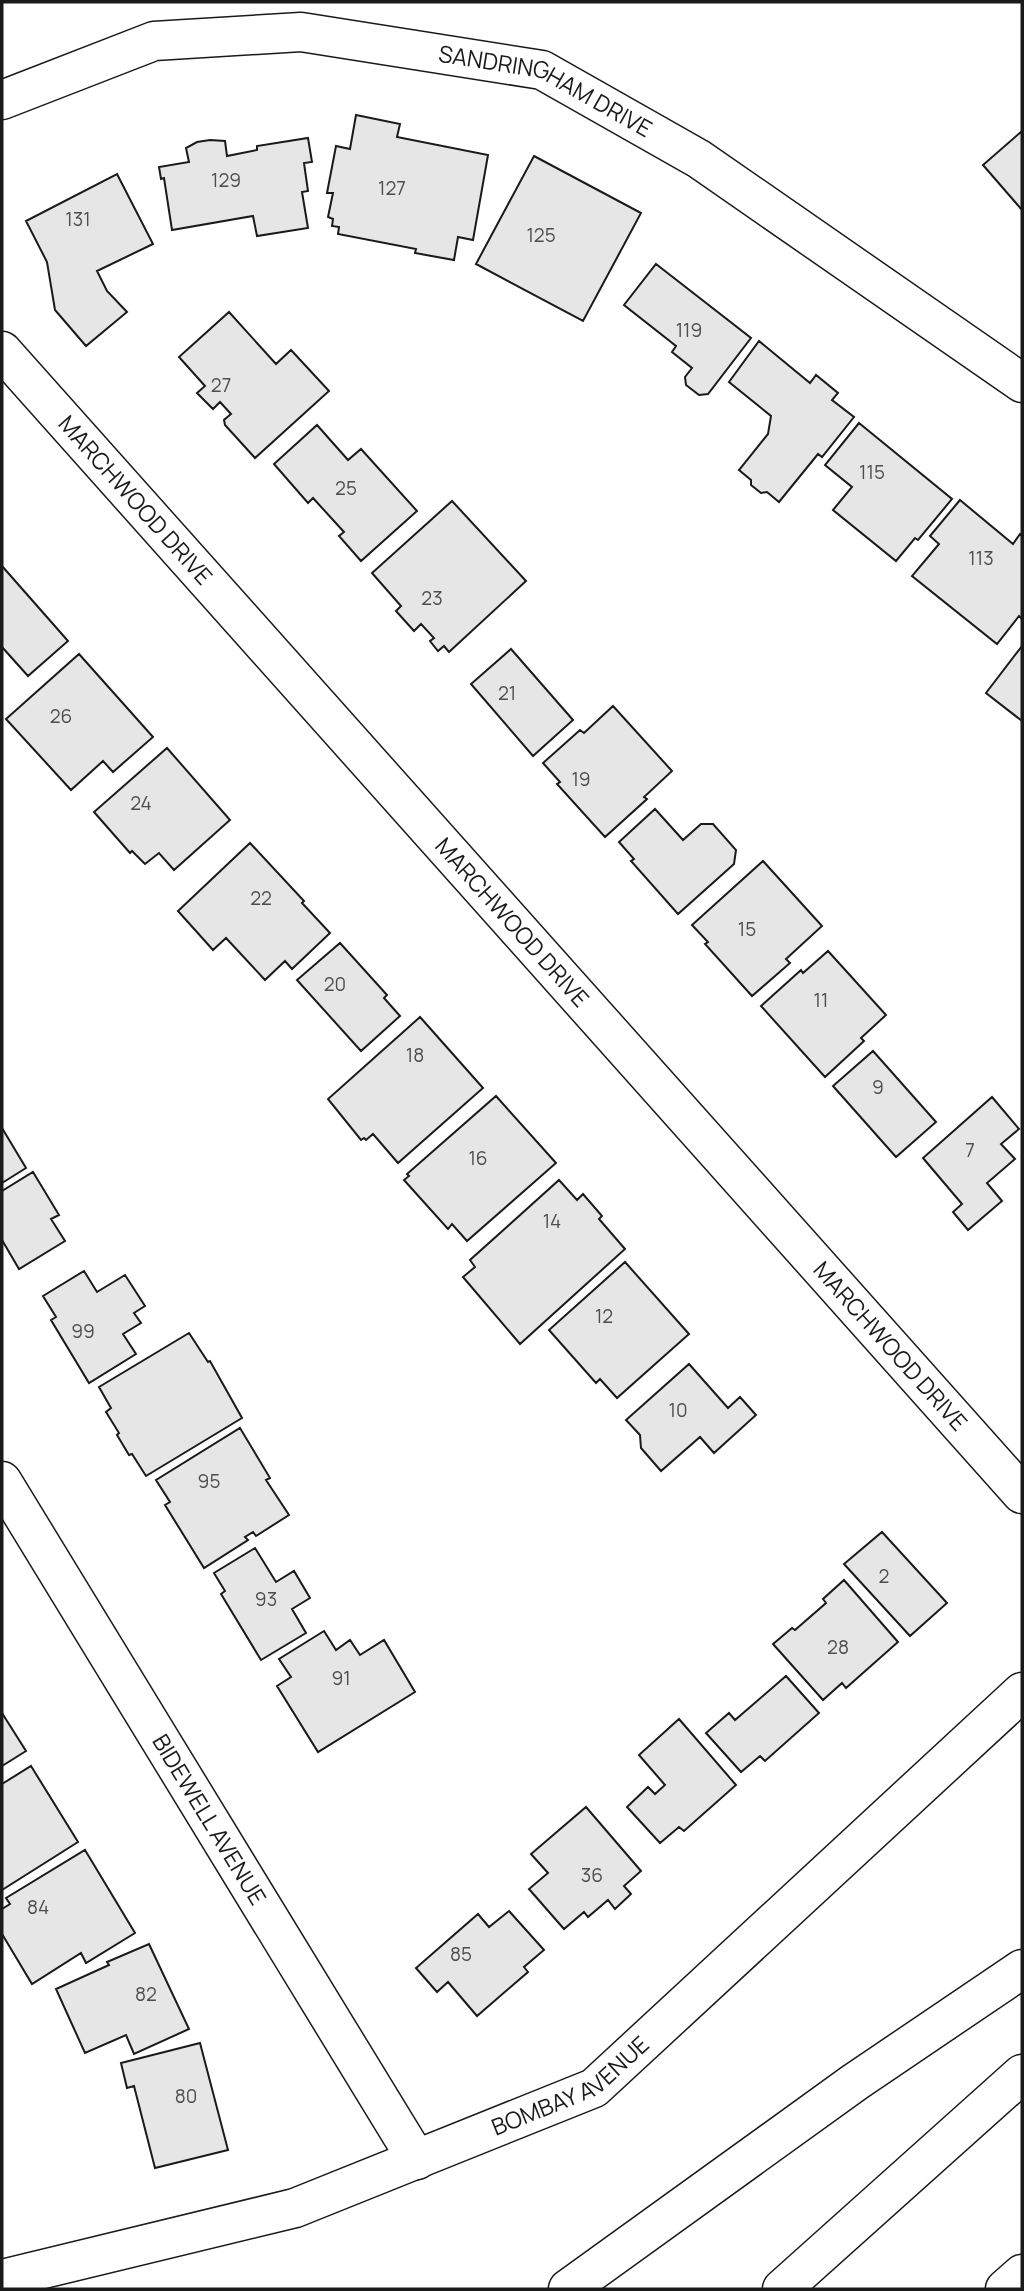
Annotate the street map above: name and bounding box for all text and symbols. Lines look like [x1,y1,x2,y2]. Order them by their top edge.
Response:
street label: SANDRINGHAM DRIVE [436,37,658,144]
house number: 129 [211,167,241,193]
house number: 127 [378,175,406,201]
house number: 131 [65,206,91,232]
house number: 125 [526,222,556,248]
house number: 119 [676,317,702,343]
house number: 27 [211,372,231,398]
street label: MARCHWOOD DRIVE [52,408,220,591]
house number: 115 [859,459,885,485]
house number: 25 [335,475,357,501]
house number: 113 [968,545,994,571]
house number: 23 [421,585,443,611]
house number: 21 [498,680,516,706]
house number: 26 [50,703,72,729]
house number: 19 [571,766,591,792]
house number: 24 [130,790,152,816]
street label: MARCHWOOD DRIVE [429,830,597,1014]
house number: 22 [250,885,272,911]
house number: 15 [738,916,756,942]
house number: 20 [324,971,346,997]
house number: 11 [814,987,828,1013]
house number: 18 [406,1042,424,1068]
house number: 9 [872,1074,884,1100]
house number: 7 [965,1137,975,1163]
house number: 16 [468,1145,488,1171]
house number: 14 [543,1208,561,1234]
street label: MARCHWOOD DRIVE [807,1254,975,1437]
house number: 12 [595,1303,613,1329]
house number: 99 [71,1318,95,1344]
house number: 10 [668,1397,688,1423]
house number: 95 [198,1468,220,1494]
house number: 2 [879,1563,889,1589]
house number: 93 [255,1586,277,1612]
house number: 28 [827,1634,849,1660]
house number: 91 [331,1665,351,1691]
street label: BIDEWELL AVENUE [145,1728,274,1911]
house number: 36 [581,1862,603,1888]
house number: 84 [27,1894,49,1920]
house number: 85 [450,1941,472,1967]
house number: 82 [135,1981,157,2007]
street label: BOMBAY AVENUE [486,2028,655,2143]
house number: 80 [175,2083,197,2109]

